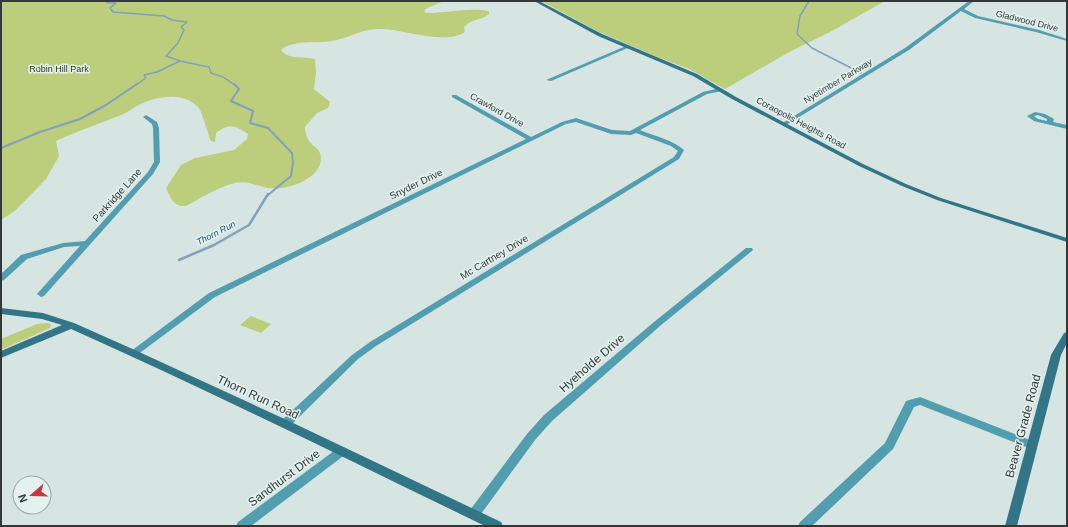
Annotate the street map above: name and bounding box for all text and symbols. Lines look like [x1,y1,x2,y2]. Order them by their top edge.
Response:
street label: Gladwood Drive [995,8,1059,34]
street label: Nyetimber Parkway [802,56,874,105]
park label: Robin Hill Park [29,64,89,74]
street label: Crawford Drive [468,91,526,129]
street label: Coraopolis Heights Road [754,95,848,151]
street label: Parkridge Lane [90,166,144,224]
street label: Snyder Drive [388,166,445,202]
water label: Thorn Run [195,219,237,247]
street label: Mc Cartney Drive [458,232,530,282]
street label: Hyeholde Drive [556,331,628,395]
street label: Thorn Run Road [215,372,301,422]
street label: Beaver Grade Road [1002,373,1044,479]
street label: Sandhurst Drive [245,446,323,509]
north arrow [12,475,52,515]
text: N [16,493,30,504]

